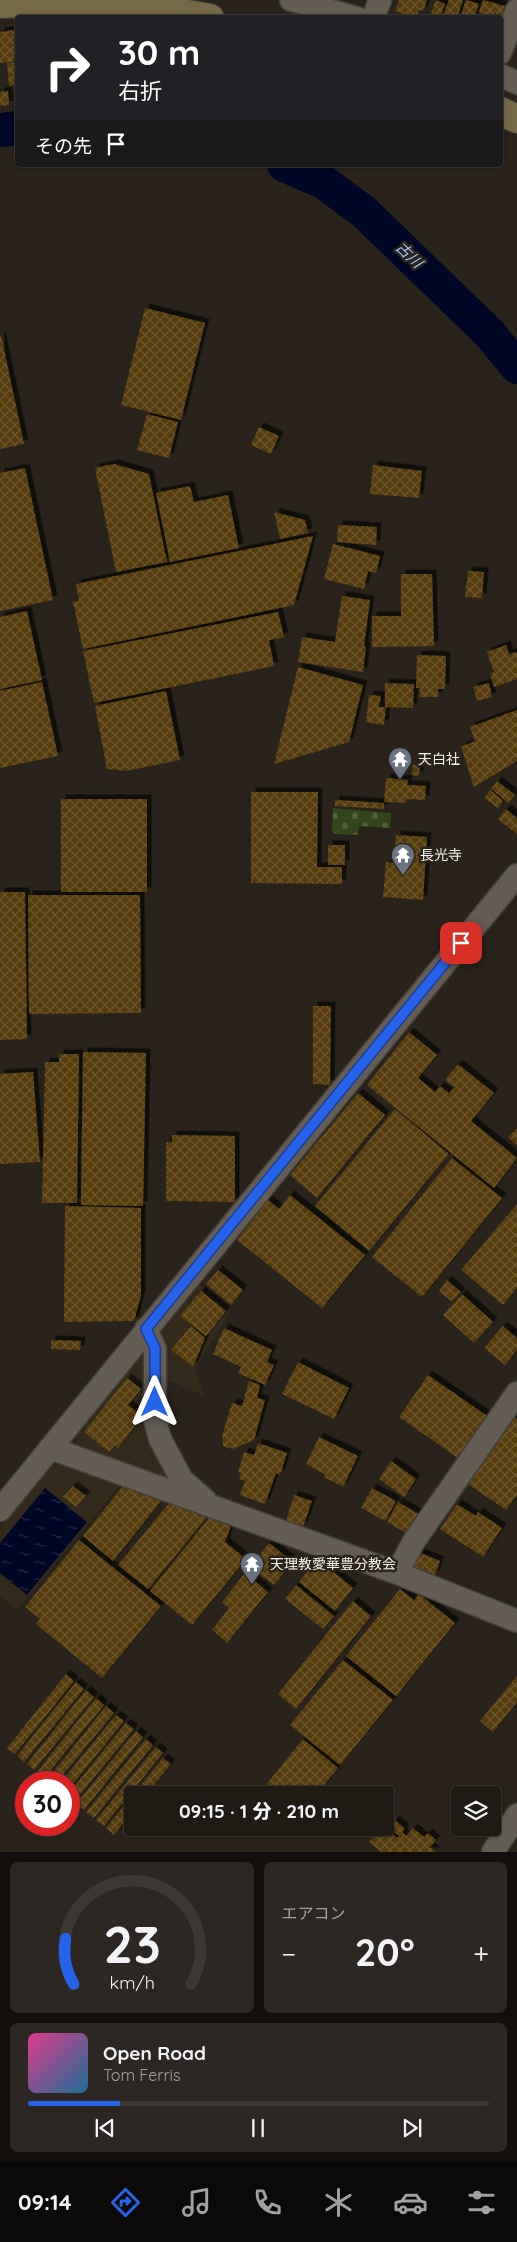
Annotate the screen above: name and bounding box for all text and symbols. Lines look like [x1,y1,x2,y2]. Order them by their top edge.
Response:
text: 30 m [118,30,200,74]
icon: right [35,35,100,100]
text: 右折 [118,77,162,105]
icon: arrive [102,130,130,158]
text: その先 [35,134,92,158]
water label: 古川 [392,237,428,273]
temple icon: 天白社 [387,746,413,780]
place label: 天白社 [418,750,460,768]
temple icon: 長光寺 [390,842,416,876]
place label: 長光寺 [420,846,462,864]
pin [440,922,482,964]
icon: arrive [447,929,475,957]
position arrow [128,1375,180,1427]
temple icon: 天理教愛華豊分教会 [239,1551,265,1585]
place label: 天理教愛華豊分教会 [270,1555,396,1573]
speed limit sign: 30 [15,1771,80,1836]
map controls [451,1786,501,1836]
button: layers [451,1786,501,1836]
text: 09:15 · 1 分 · 210 m [179,1799,339,1823]
text: エアコン [282,1903,346,1923]
text: 23 [103,1911,161,1976]
text: 20° [355,1928,415,1976]
text: − [282,1936,296,1971]
text: + [473,1936,489,1971]
text: km/h [109,1971,154,1993]
text: Open Road [103,2041,206,2065]
text: Tom Ferris [103,2065,180,2085]
icon: previous [91,2114,119,2142]
icon: pause [244,2114,272,2142]
icon: next [398,2114,426,2142]
icon: directions [108,2185,143,2220]
icon: music [179,2185,214,2220]
icon: phone [250,2185,285,2220]
icon: climate [321,2185,356,2220]
icon: car [393,2185,428,2220]
icon: filters [464,2185,499,2220]
text: 09:14 [18,2188,72,2216]

